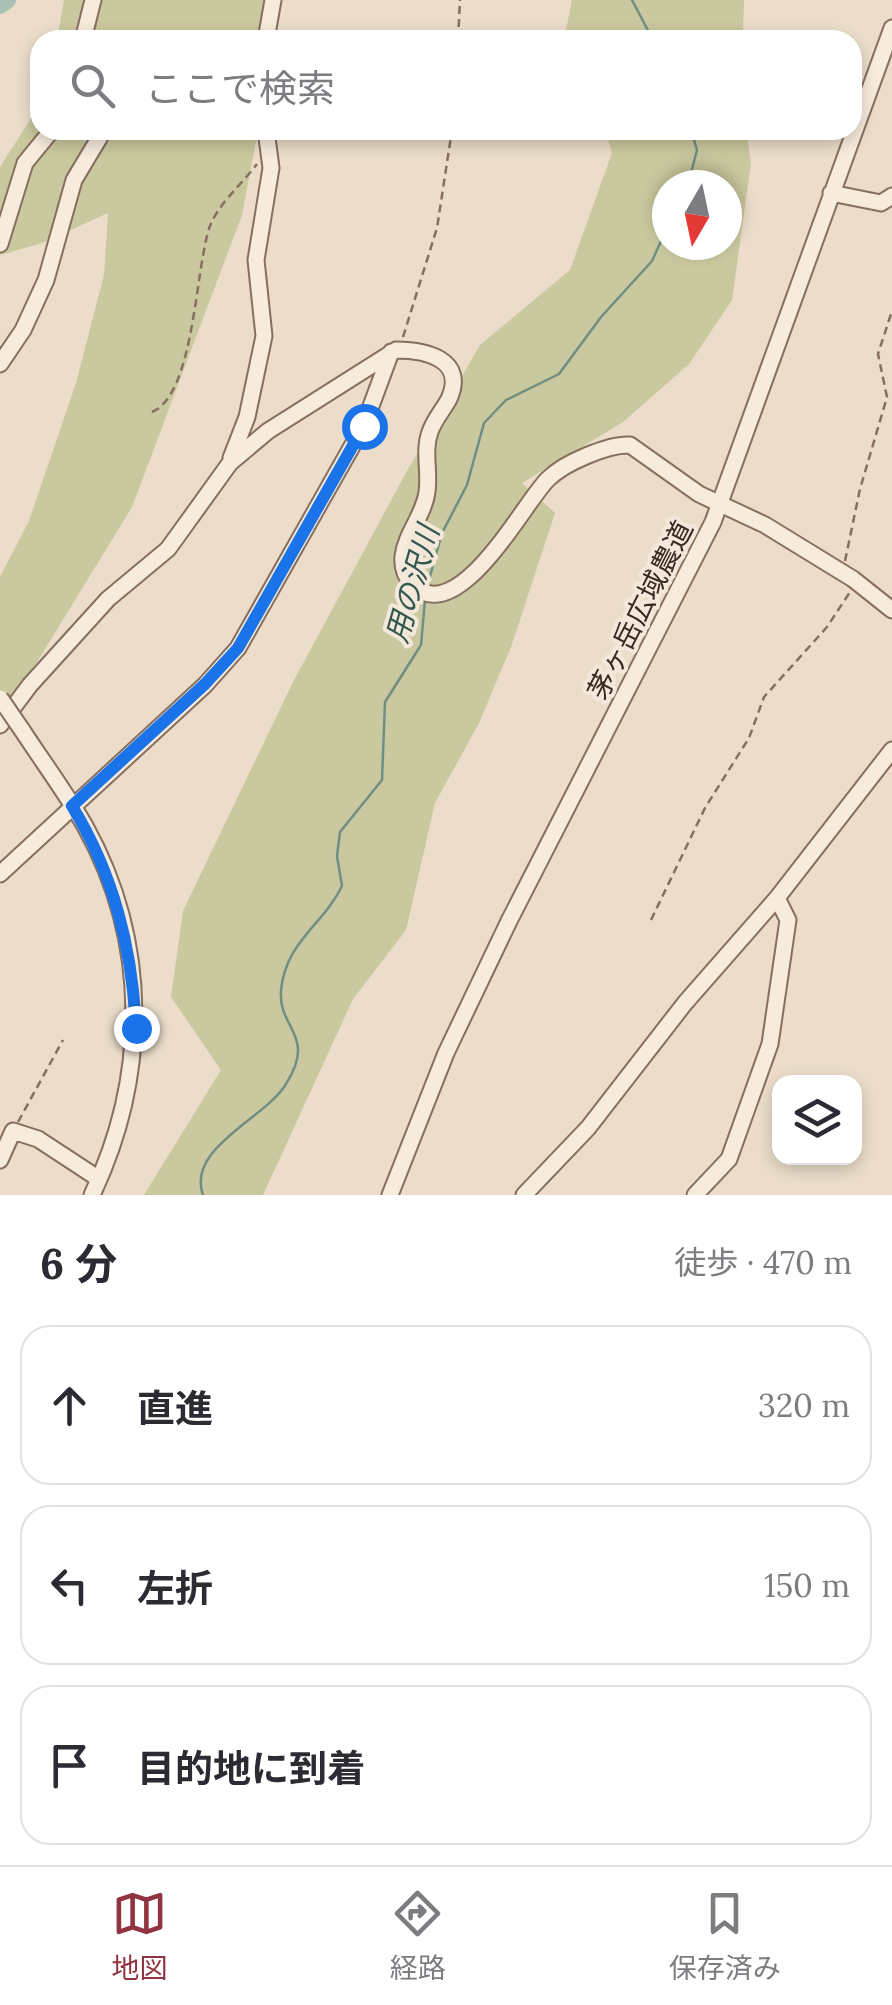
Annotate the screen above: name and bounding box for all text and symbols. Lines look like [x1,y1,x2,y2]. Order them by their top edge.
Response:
search box [30,30,862,140]
icon: search [65,58,120,113]
text: ここで検索 [145,64,335,112]
north arrow [652,170,742,260]
route start [342,404,388,450]
street label: 茅ヶ岳広域農道 [579,515,701,705]
water label: 用の沢川 [377,518,448,647]
route end [114,1006,160,1052]
map controls [772,1075,862,1165]
button: layers [772,1075,862,1165]
text: 6 分 [40,1237,117,1291]
text: 徒歩 · 470 m [674,1242,852,1283]
icon: ahead [42,1378,97,1433]
text: 直進 [137,1384,213,1432]
text: 320 m [758,1385,850,1426]
icon: left [42,1558,97,1613]
text: 左折 [137,1564,213,1612]
text: 150 m [764,1565,850,1606]
icon: arrive [42,1738,97,1793]
text: 目的地に到着 [137,1744,365,1792]
tab: 地図 [111,1886,167,1986]
tab: 経路 [390,1886,446,1986]
tab: 保存済み [669,1886,781,1986]

